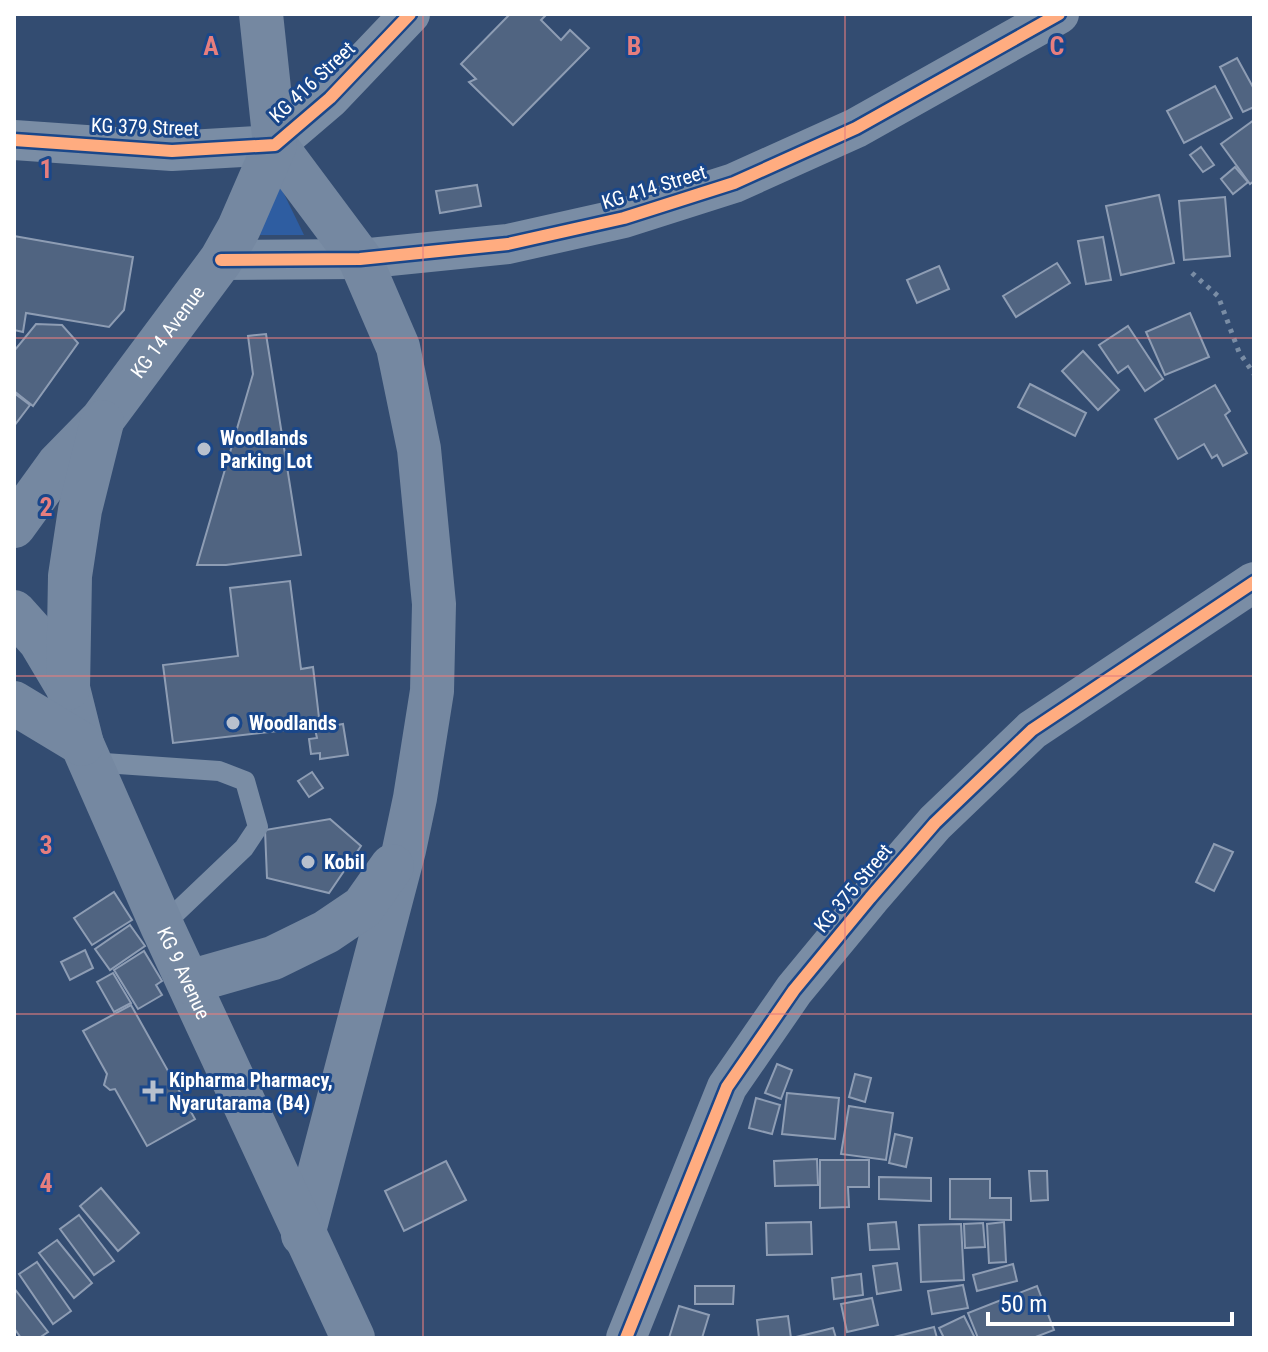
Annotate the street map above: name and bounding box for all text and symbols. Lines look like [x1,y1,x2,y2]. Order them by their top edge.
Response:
text: A [203,31,219,61]
text: B [627,31,641,61]
text: C [1050,31,1065,61]
street label: KG 416 Street [264,36,360,128]
street label: KG 379 Street [91,113,200,141]
text: 1 [39,154,53,184]
street label: KG 414 Street [599,160,709,214]
street label: KG 14 Avenue [125,281,210,383]
place label: Woodlands Parking Lot [220,426,312,473]
marker: Woodlands Parking Lot [195,440,213,458]
text: 2 [39,492,53,522]
place label: Woodlands [249,711,337,735]
marker: Woodlands [224,714,242,732]
text: 3 [39,830,53,860]
street label: KG 375 Street [809,839,897,937]
place label: Kobil [324,850,365,874]
marker: Kobil [299,853,317,871]
street label: KG 9 Avenue [152,923,216,1023]
place label: Kipharma Pharmacy, Nyarutarama (B4) [169,1068,333,1115]
marker: Kipharma Pharmacy, Nyarutarama (B4) [144,1082,162,1100]
text: 4 [39,1168,53,1198]
scale bar [988,1276,1232,1326]
text: 50 m [1000,1290,1047,1318]

